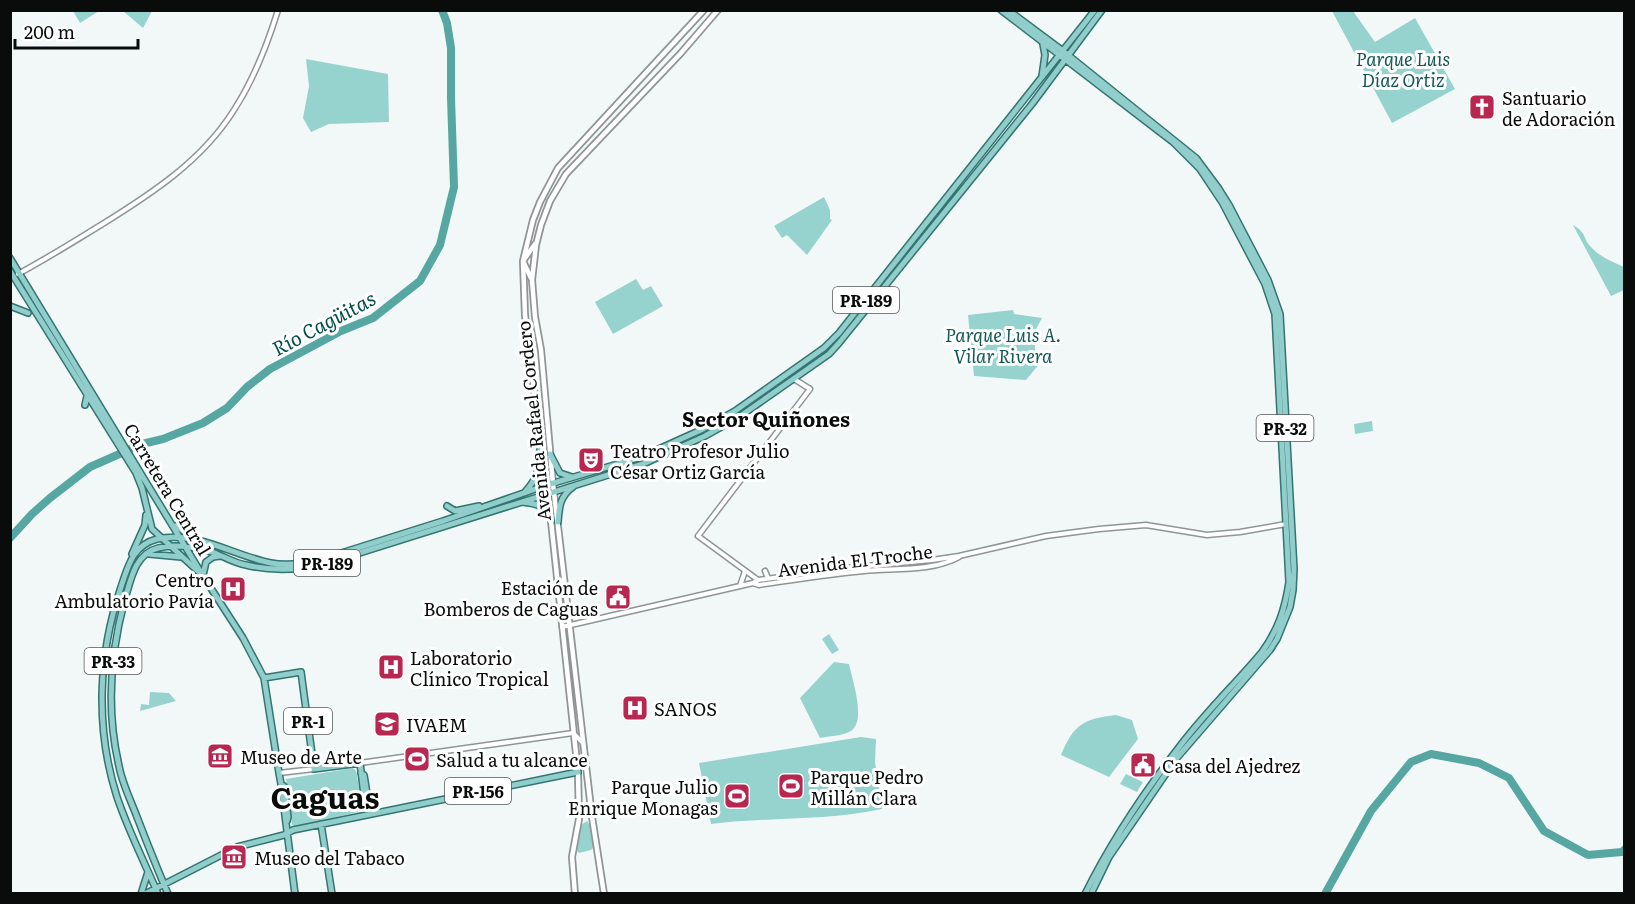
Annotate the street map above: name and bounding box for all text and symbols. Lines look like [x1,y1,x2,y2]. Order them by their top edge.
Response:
scale bar [15,12,138,50]
text: 200 m [24,18,75,45]
park label: Parque Luis Díaz Ortiz [1356,45,1450,93]
place label: Santuario de Adoración [1502,84,1616,132]
church icon: Santuario de Adoración [1467,92,1497,122]
water label: Río Cagüitas [266,282,380,362]
road number: PR-189 [833,287,899,313]
street label: Avenida Rafael Cordero [509,320,557,522]
park label: Parque Luis A. Vilar Rivera [945,321,1061,369]
district label: Sector Quiñones [682,403,850,433]
road number: PR-32 [1256,415,1314,441]
street label: Carretera Central [118,418,218,560]
place label: Teatro Profesor Julio César Ortiz García [610,437,790,485]
theatre icon: Teatro Profesor Julio César Ortiz García [576,445,606,475]
street label: Avenida El Troche [776,537,934,583]
road number: PR-189 [294,550,360,576]
place label: Centro Ambulatorio Pavía [54,566,214,614]
hospital icon: Centro Ambulatorio Pavía [218,574,248,604]
place label: Estación de Bomberos de Caguas [423,574,598,622]
public building icon: Estación de Bomberos de Caguas [603,582,633,612]
place label: Laboratorio Clínico Tropical [410,644,549,692]
road number: PR-33 [84,648,142,674]
hospital icon: Laboratorio Clínico Tropical [376,652,406,682]
hospital icon: SANOS [620,693,650,723]
place label: SANOS [654,695,717,722]
road number: PR-1 [284,708,332,734]
school or university icon: IVAEM [372,709,402,739]
place label: IVAEM [406,711,467,738]
museum icon: Museo de Arte [205,741,235,771]
place label: Museo de Arte [240,743,362,770]
sports icon: Salud a tu alcance [402,744,432,774]
place label: Salud a tu alcance [436,746,588,773]
public building icon: Casa del Ajedrez [1128,750,1158,780]
place label: Casa del Ajedrez [1162,752,1301,779]
place label: Parque Pedro Millán Clara [810,763,924,811]
sports icon: Parque Pedro Millán Clara [776,771,806,801]
place label: Parque Julio Enrique Monagas [568,773,718,821]
district label: Caguas [270,774,380,818]
road number: PR-156 [445,778,511,804]
sports icon: Parque Julio Enrique Monagas [722,781,752,811]
museum icon: Museo del Tabaco [219,842,249,872]
place label: Museo del Tabaco [254,844,405,871]

